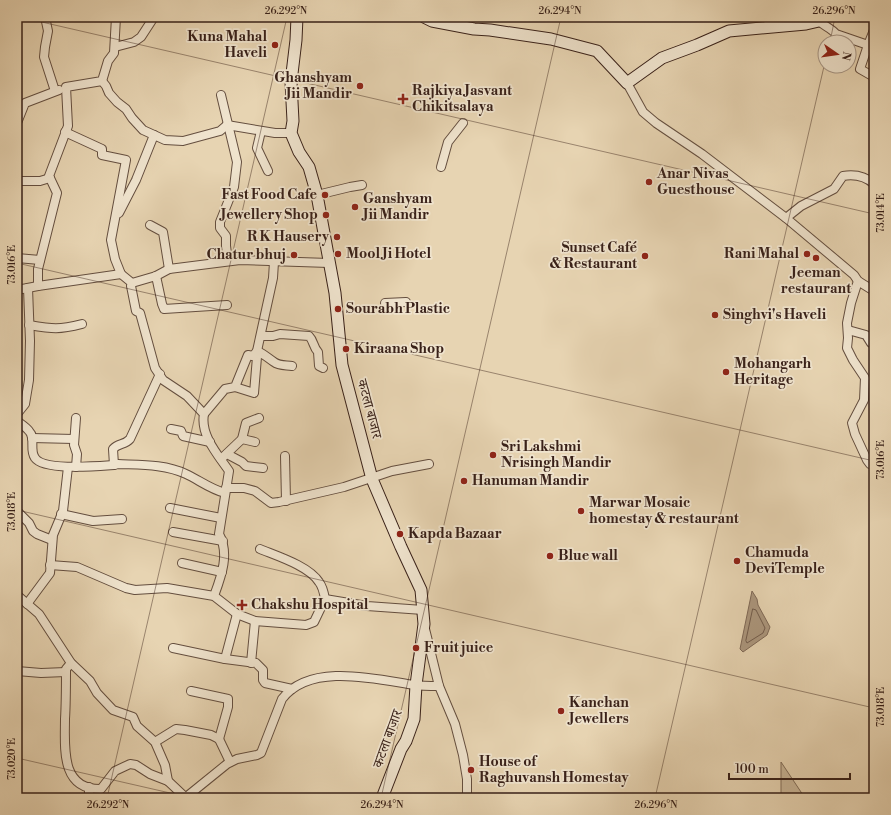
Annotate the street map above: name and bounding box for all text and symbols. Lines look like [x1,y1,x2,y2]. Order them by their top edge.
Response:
text: 26.292°N [265,5,308,17]
text: 26.294°N [539,5,582,17]
text: 26.296°N [813,5,856,17]
place label: Kuna Mahal Haveli [187,28,268,62]
north arrow [817,34,857,74]
marker: Kuna Mahal Haveli [270,40,280,50]
text: N [838,50,854,62]
place label: Ghanshyam Jii Mandir [274,69,352,103]
marker: Ghanshyam Jii Mandir [355,81,365,91]
place label: Rajkiya Jasvant Chikitsalaya [412,82,513,116]
marker: Rajkiya Jasvant Chikitsalaya [397,93,409,105]
place label: Anar Nivas Guesthouse [656,165,735,199]
marker: Anar Nivas Guesthouse [644,177,654,187]
place label: Fast Food Cafe [221,186,317,204]
marker: Fast Food Cafe [320,190,330,200]
place label: Ganshyam Jii Mandir [361,190,432,224]
text: 73.014°E [875,193,887,233]
marker: Ganshyam Jii Mandir [350,202,360,212]
place label: Jewellery Shop [219,206,318,224]
marker: Jewellery Shop [321,210,331,220]
place label: R K Hausery [247,228,330,246]
marker: R K Hausery [332,232,342,242]
place label: Sunset Café & Restaurant [550,239,638,273]
text: 73.016°E [6,245,18,285]
place label: Mool Ji Hotel [346,245,432,263]
place label: Rani Mahal [724,245,799,263]
place label: Chatur bhuj [206,246,286,264]
marker: Mool Ji Hotel [333,249,343,259]
marker: Rani Mahal [802,249,812,259]
marker: Chatur bhuj [289,250,299,260]
marker: Sunset Café & Restaurant [640,251,650,261]
marker: Jeeman restaurant [811,253,821,263]
place label: Jeeman restaurant [781,264,852,298]
place label: Sourabh Plastic [346,300,450,318]
marker: Sourabh Plastic [333,304,343,314]
place label: Singhvi's Haveli [723,306,827,324]
marker: Singhvi's Haveli [710,310,720,320]
place label: Kiraana Shop [354,340,444,358]
marker: Kiraana Shop [341,344,351,354]
place label: Mohangarh Heritage [734,355,812,389]
marker: Mohangarh Heritage [721,367,731,377]
street label: कटला बाजार [352,376,386,441]
place label: Sri Lakshmi Nrisingh Mandir [501,438,611,472]
text: 73.016°E [875,440,887,480]
marker: Sri Lakshmi Nrisingh Mandir [488,450,498,460]
place label: Hanuman Mandir [472,472,589,490]
marker: Hanuman Mandir [459,476,469,486]
text: 73.018°E [6,492,18,532]
place label: Marwar Mosaic homestay & restaurant [589,494,740,528]
marker: Marwar Mosaic homestay & restaurant [576,506,586,516]
place label: Kapda Bazaar [408,525,502,543]
marker: Kapda Bazaar [395,529,405,539]
place label: Chamuda DeviTemple [745,544,825,578]
place label: Blue wall [558,547,618,565]
marker: Blue wall [545,551,555,561]
marker: Chamuda DeviTemple [732,556,742,566]
place label: Chakshu Hospital [251,596,369,614]
marker: Chakshu Hospital [236,599,248,611]
place label: Fruit juice [424,639,494,657]
marker: Fruit juice [411,643,421,653]
text: 73.018°E [875,687,887,727]
place label: Kanchan Jewellers [567,694,629,728]
marker: Kanchan Jewellers [556,706,566,716]
street label: कटला बाजार [369,707,407,771]
text: 73.020°E [6,738,18,780]
place label: House of Raghuvansh Homestay [479,753,630,787]
scale bar [729,755,850,781]
text: 100 m [735,762,769,777]
marker: House of Raghuvansh Homestay [466,765,476,775]
text: 26.292°N [87,799,130,811]
text: 26.294°N [361,799,404,811]
text: 26.296°N [635,799,678,811]

